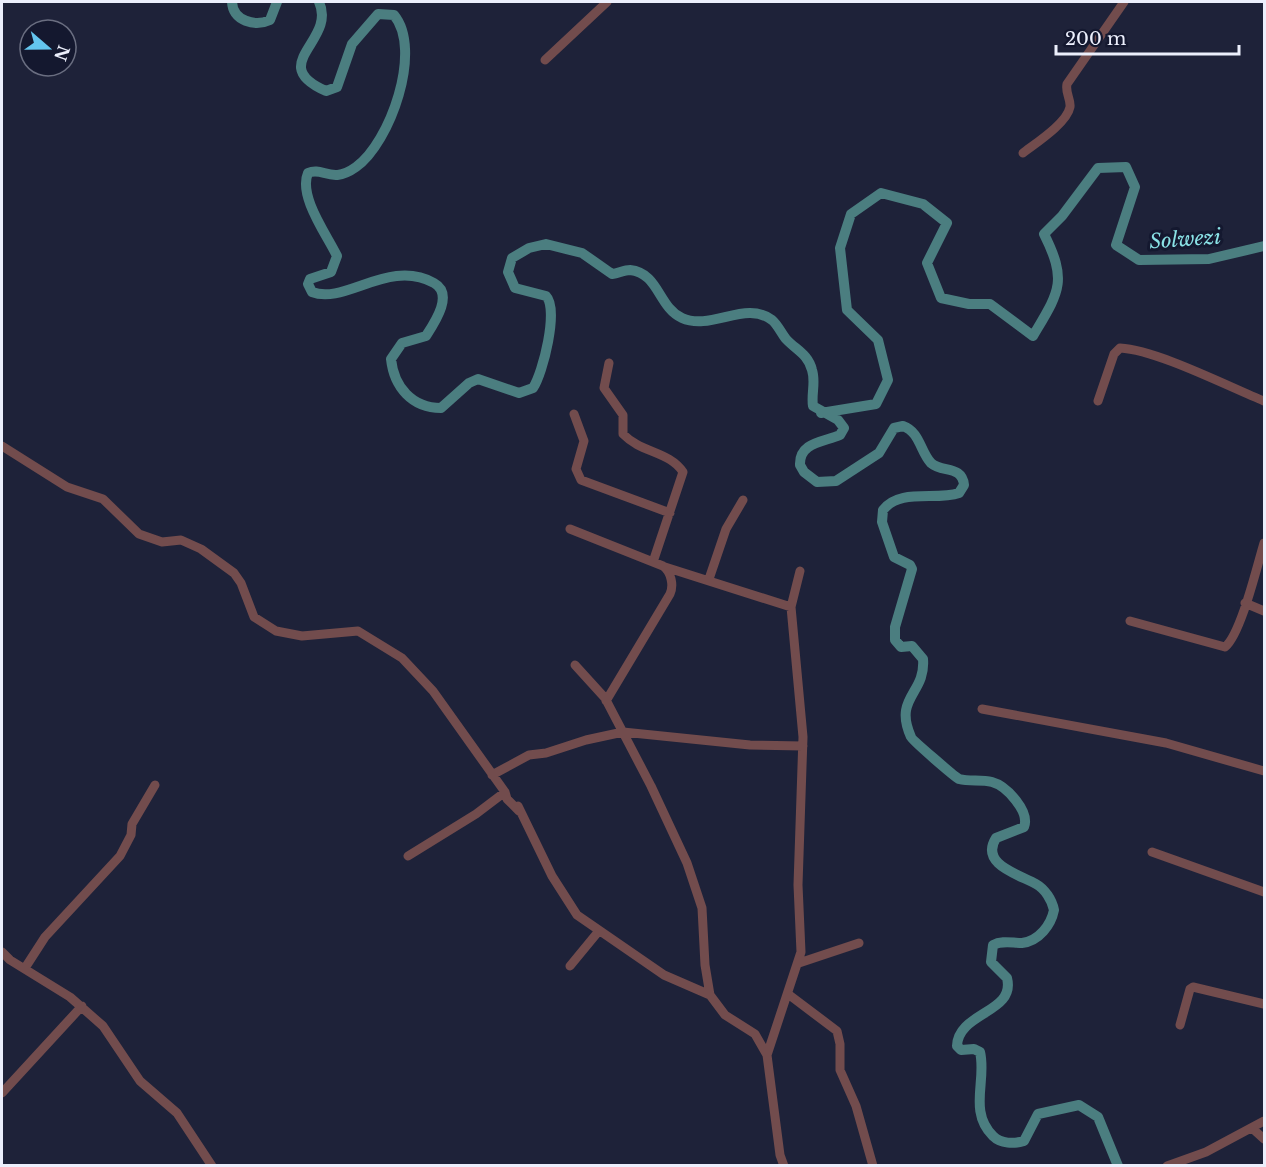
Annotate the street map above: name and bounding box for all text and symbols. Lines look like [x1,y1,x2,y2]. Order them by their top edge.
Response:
north arrow [18,18,78,78]
scale bar [1056,18,1239,56]
text: 200 m [1065,28,1126,50]
text: N [50,43,74,64]
water label: Solwezi [1148,225,1222,253]

